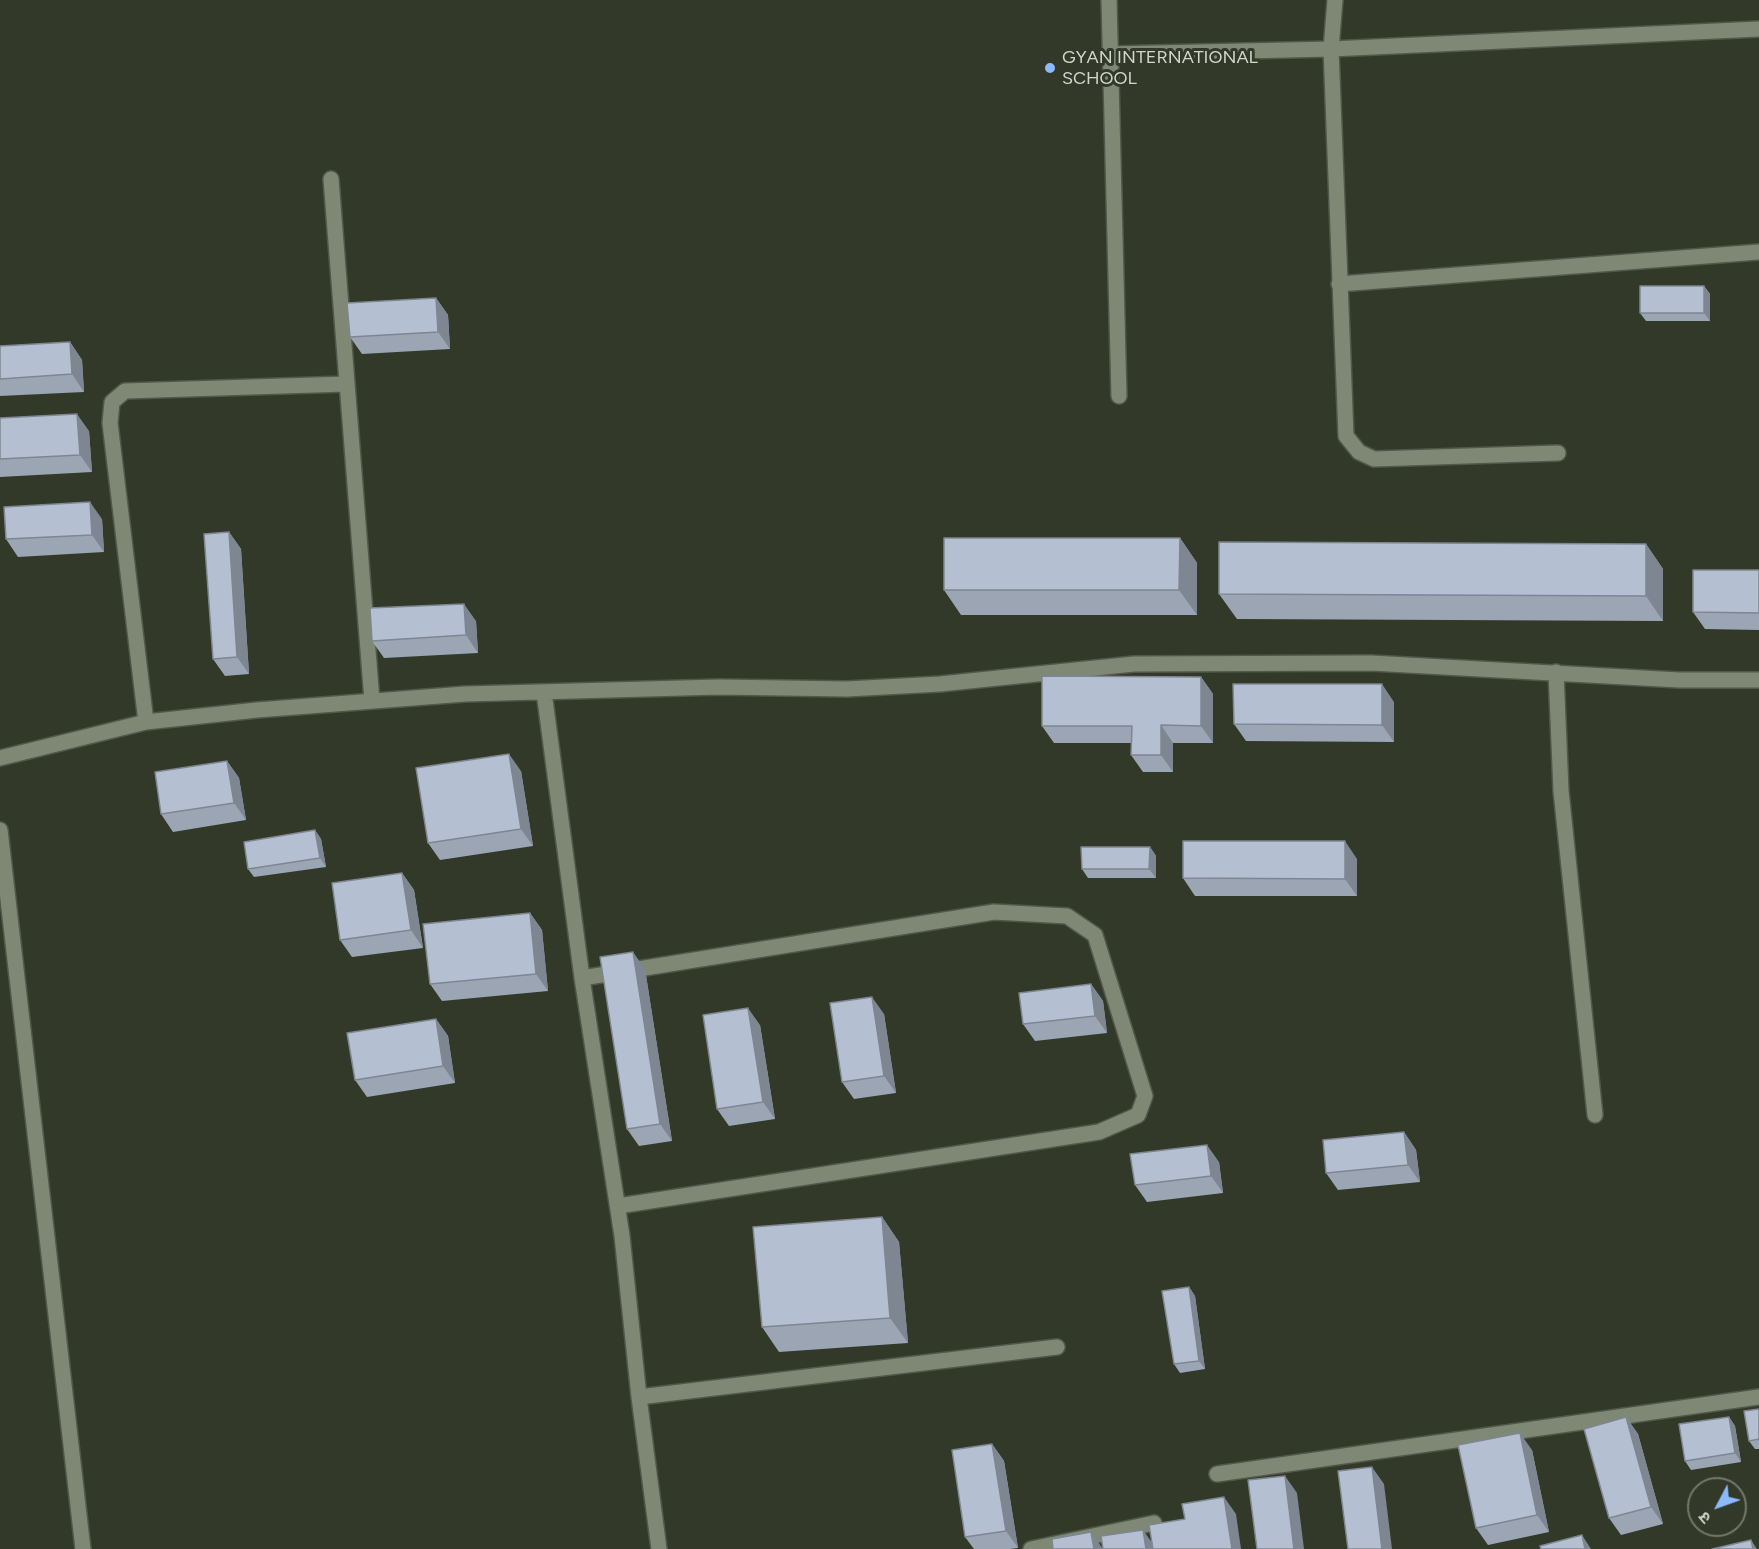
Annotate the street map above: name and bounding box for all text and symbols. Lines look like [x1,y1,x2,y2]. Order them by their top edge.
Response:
place label: GYAN INTERNATIONAL SCHOOL [1062,47,1258,90]
marker: GYAN INTERNATIONAL SCHOOL [1043,61,1057,75]
north arrow [1687,1477,1747,1537]
text: उ [1694,1508,1715,1528]

